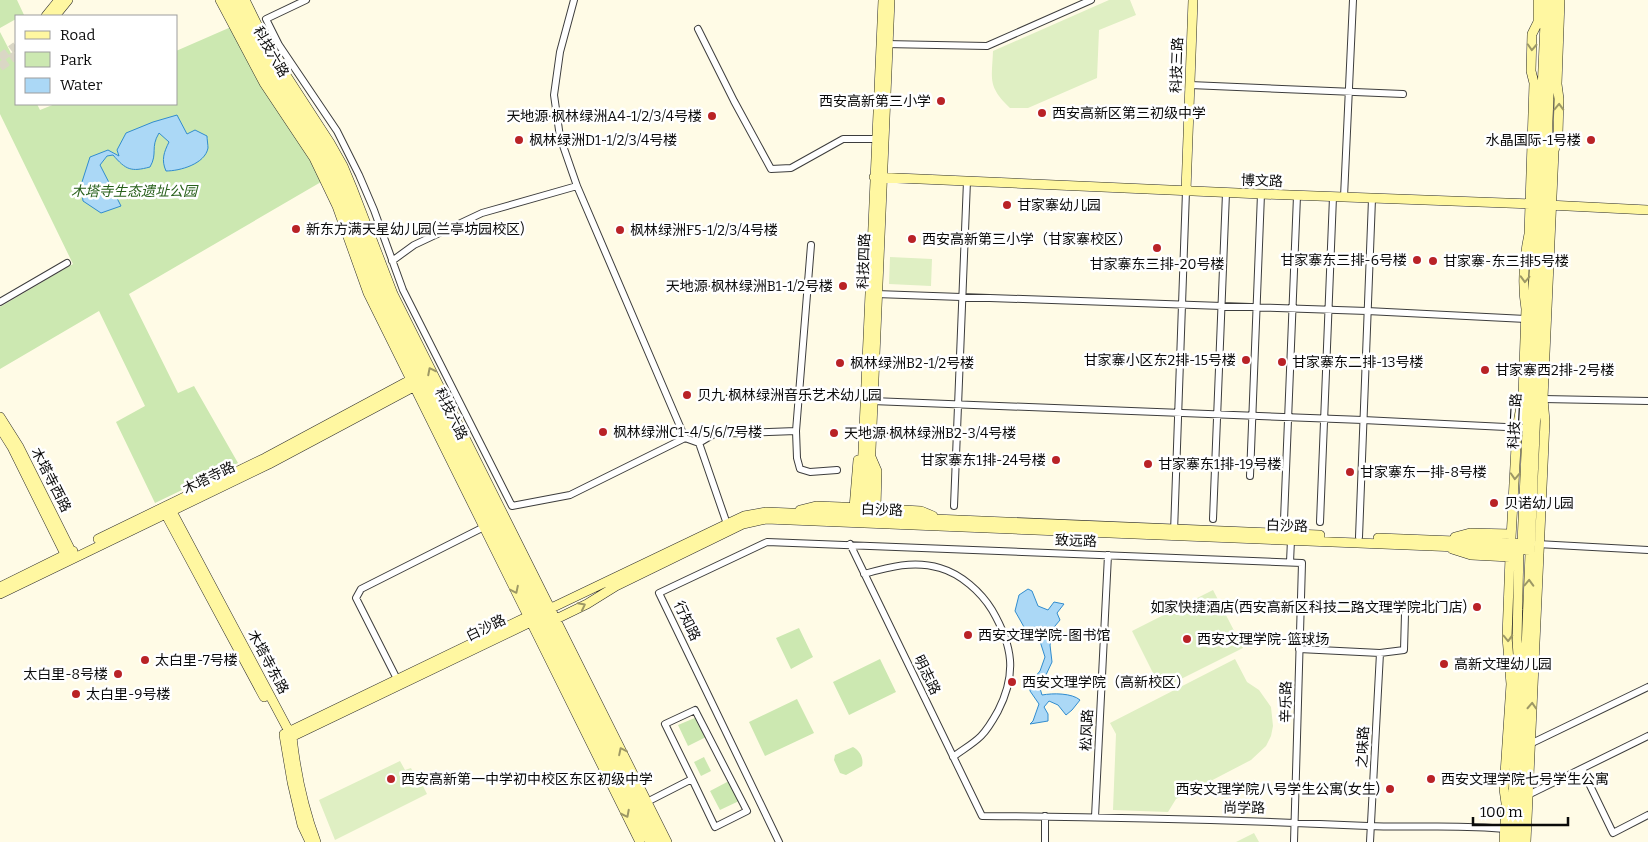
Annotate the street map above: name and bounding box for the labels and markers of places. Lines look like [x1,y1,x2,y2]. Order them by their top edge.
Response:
place label: 西安高新第三小学 [819,93,931,110]
marker: 西安高新第三小学 [935,95,947,107]
place label: 西安高新区第三初级中学 [1052,105,1206,122]
marker: 西安高新区第三初级中学 [1036,107,1048,119]
place label: 天地源·枫林绿洲A4-1/2/3/4号楼 [506,108,702,125]
marker: 天地源·枫林绿洲A4-1/2/3/4号楼 [706,110,718,122]
place label: 枫林绿洲D1-1/2/3/4号楼 [529,132,677,149]
place label: 水晶国际-1号楼 [1486,132,1581,149]
marker: 枫林绿洲D1-1/2/3/4号楼 [513,134,525,146]
marker: 水晶国际-1号楼 [1585,134,1597,146]
place label: 甘家寨幼儿园 [1017,197,1101,214]
marker: 甘家寨幼儿园 [1001,199,1013,211]
place label: 新东方满天星幼儿园(兰亭坊园校区) [306,221,525,238]
place label: 枫林绿洲F5-1/2/3/4号楼 [630,222,778,239]
marker: 新东方满天星幼儿园(兰亭坊园校区) [290,223,302,235]
marker: 枫林绿洲F5-1/2/3/4号楼 [614,224,626,236]
place label: 西安高新第三小学（甘家寨校区） [922,231,1132,248]
marker: 西安高新第三小学（甘家寨校区） [906,233,918,245]
marker: 甘家寨东三排-20号楼 [1151,242,1163,254]
place label: 甘家寨东三排-6号楼 [1280,252,1407,269]
place label: 甘家寨-东三排5号楼 [1443,253,1569,270]
marker: 甘家寨东三排-6号楼 [1411,254,1423,266]
marker: 甘家寨-东三排5号楼 [1427,255,1439,267]
place label: 甘家寨东三排-20号楼 [1090,256,1224,273]
place label: 天地源·枫林绿洲B1-1/2号楼 [666,278,833,295]
marker: 天地源·枫林绿洲B1-1/2号楼 [837,280,849,292]
place label: 甘家寨小区东2排-15号楼 [1083,352,1236,369]
marker: 甘家寨小区东2排-15号楼 [1240,354,1252,366]
place label: 甘家寨东二排-13号楼 [1292,354,1423,371]
place label: 枫林绿洲B2-1/2号楼 [850,355,974,372]
marker: 甘家寨东二排-13号楼 [1276,356,1288,368]
marker: 枫林绿洲B2-1/2号楼 [834,357,846,369]
place label: 甘家寨西2排-2号楼 [1495,362,1614,379]
marker: 甘家寨西2排-2号楼 [1479,364,1491,376]
place label: 贝九·枫林绿洲音乐艺术幼儿园 [697,387,882,404]
marker: 贝九·枫林绿洲音乐艺术幼儿园 [681,389,693,401]
place label: 枫林绿洲C1-4/5/6/7号楼 [613,424,762,441]
place label: 天地源·枫林绿洲B2-3/4号楼 [844,425,1016,442]
marker: 枫林绿洲C1-4/5/6/7号楼 [597,426,609,438]
marker: 天地源·枫林绿洲B2-3/4号楼 [828,427,840,439]
place label: 甘家寨东1排-24号楼 [920,452,1046,469]
marker: 甘家寨东1排-24号楼 [1050,454,1062,466]
place label: 甘家寨东1排-19号楼 [1158,456,1281,473]
marker: 甘家寨东1排-19号楼 [1142,458,1154,470]
place label: 甘家寨东一排-8号楼 [1360,464,1487,481]
marker: 甘家寨东一排-8号楼 [1344,466,1356,478]
place label: 贝诺幼儿园 [1504,495,1574,512]
marker: 贝诺幼儿园 [1488,497,1500,509]
place label: 如家快捷酒店(西安高新区科技二路文理学院北门店) [1150,599,1467,616]
marker: 如家快捷酒店(西安高新区科技二路文理学院北门店) [1471,601,1483,613]
place label: 西安文理学院-图书馆 [978,627,1110,644]
marker: 西安文理学院-图书馆 [962,629,974,641]
place label: 西安文理学院-篮球场 [1197,631,1329,648]
marker: 西安文理学院-篮球场 [1181,633,1193,645]
place label: 太白里-7号楼 [155,652,238,669]
marker: 太白里-7号楼 [139,654,151,666]
place label: 高新文理幼儿园 [1454,656,1552,673]
marker: 高新文理幼儿园 [1438,658,1450,670]
place label: 太白里-8号楼 [23,666,108,683]
marker: 太白里-8号楼 [112,668,124,680]
place label: 西安文理学院（高新校区） [1022,674,1190,691]
marker: 西安文理学院（高新校区） [1006,676,1018,688]
place label: 太白里-9号楼 [86,686,171,703]
marker: 太白里-9号楼 [70,688,82,700]
place label: 西安高新第一中学初中校区东区初级中学 [401,771,653,788]
place label: 西安文理学院七号学生公寓 [1441,771,1609,788]
marker: 西安高新第一中学初中校区东区初级中学 [385,773,397,785]
marker: 西安文理学院七号学生公寓 [1425,773,1437,785]
place label: 西安文理学院八号学生公寓(女生) [1175,781,1380,798]
marker: 西安文理学院八号学生公寓(女生) [1384,783,1396,795]

